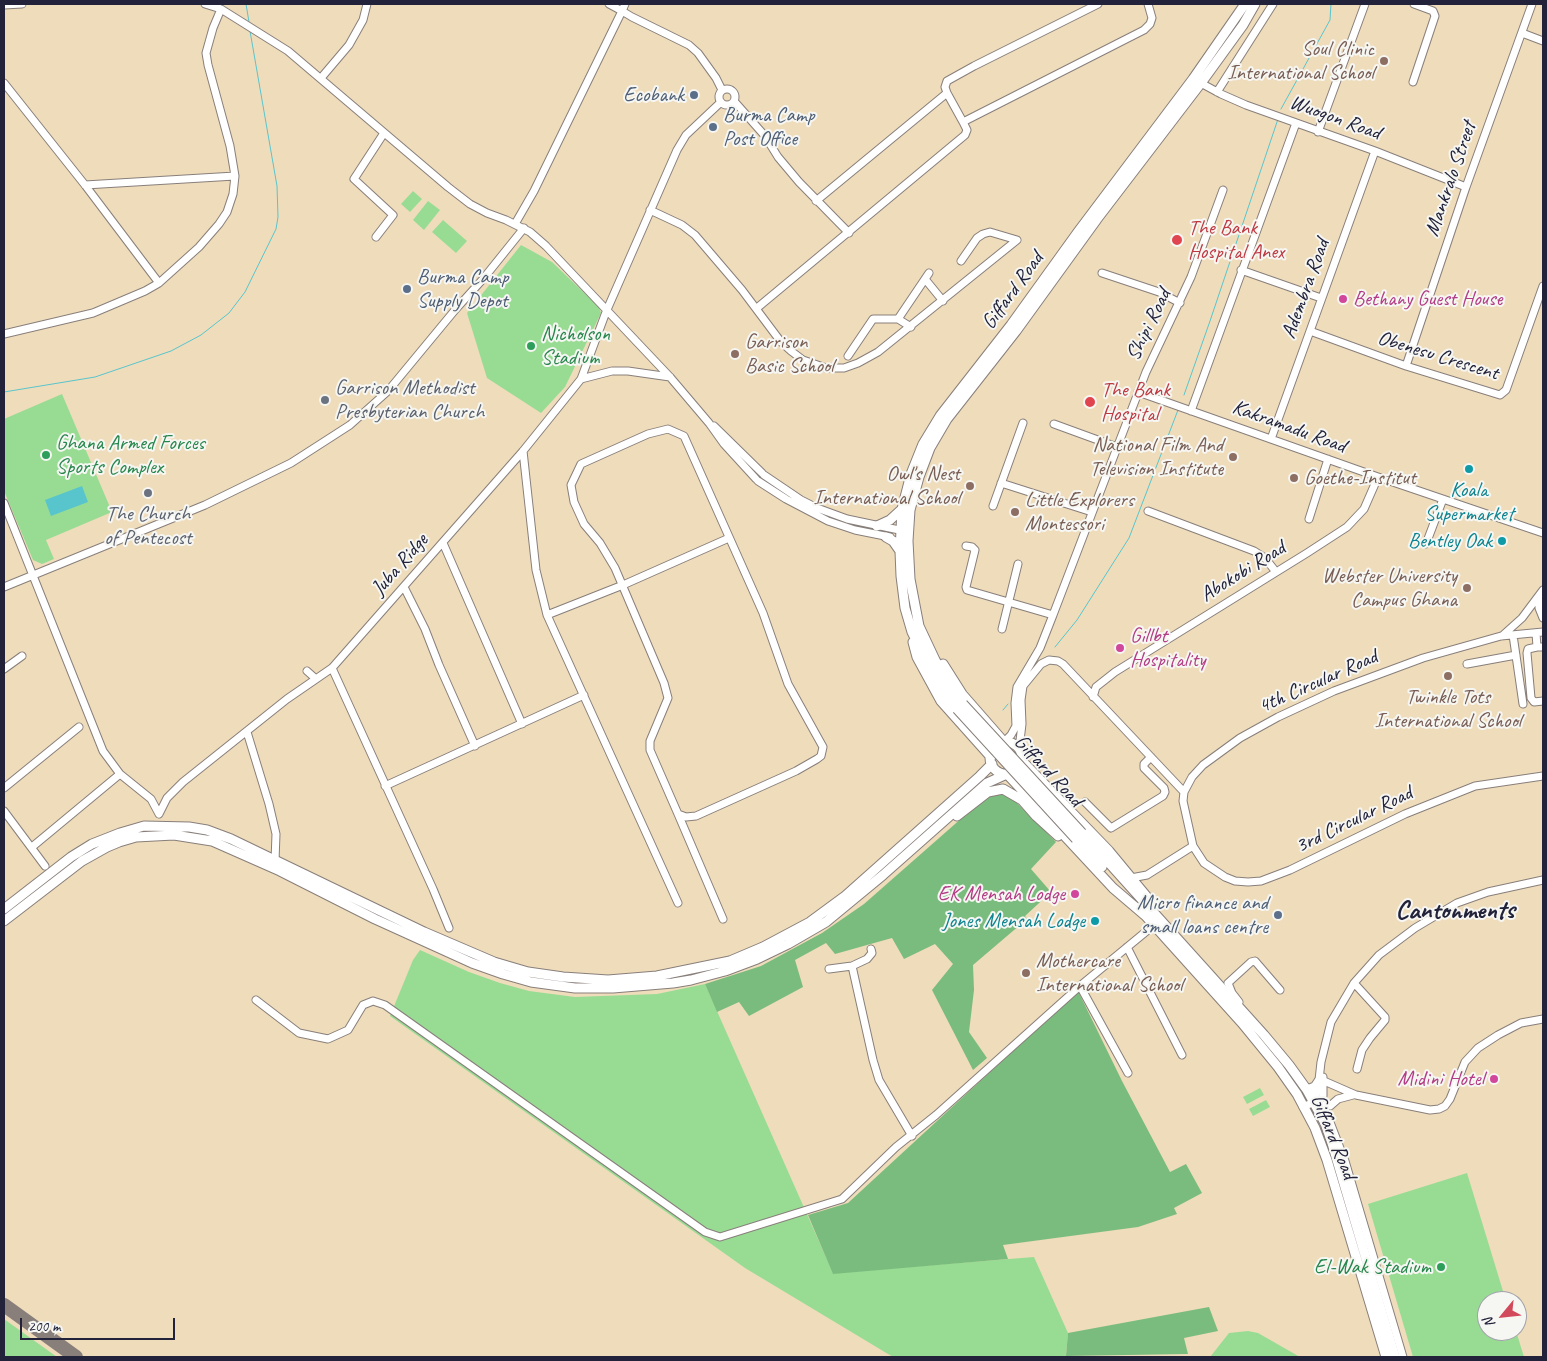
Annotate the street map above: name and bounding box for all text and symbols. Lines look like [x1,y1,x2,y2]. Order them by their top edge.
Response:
place label: Soul Clinic International School [1227,36,1374,86]
marker: Soul Clinic International School [1378,55,1390,67]
place label: Ecobank [623,82,684,108]
marker: Ecobank [688,89,700,101]
street label: Wuogon Road [1286,90,1384,146]
place label: Burma Camp Post Office [723,102,814,152]
street label: Mankralo Street [1420,119,1482,239]
marker: Burma Camp Post Office [707,121,719,133]
place label: The Bank Hospital Anex [1188,215,1284,265]
marker: The Bank Hospital Anex [1170,233,1184,247]
street label: Adembra Road [1276,236,1336,342]
street label: Giffard Road [977,247,1049,335]
place label: Burma Camp Supply Depot [417,264,508,314]
marker: Burma Camp Supply Depot [401,283,413,295]
street label: Shipi Road [1121,285,1177,365]
place label: Bethany Guest House [1353,286,1502,312]
marker: Bethany Guest House [1337,293,1349,305]
place label: Nicholson Stadium [541,321,610,371]
street label: Obenesu Crescent [1374,326,1502,386]
place label: Garrison Basic School [745,329,834,379]
marker: Nicholson Stadium [525,340,537,352]
marker: Garrison Basic School [729,348,741,360]
place label: Garrison Methodist Presbyterian Church [335,375,484,425]
place label: The Bank Hospital [1101,377,1170,427]
marker: Garrison Methodist Presbyterian Church [319,394,331,406]
marker: The Bank Hospital [1083,395,1097,409]
street label: Kakramadu Road [1229,395,1349,459]
place label: Ghana Armed Forces Sports Complex [56,430,205,480]
place label: National Film And Television Institute [1090,432,1223,482]
marker: Ghana Armed Forces Sports Complex [40,449,52,461]
marker: National Film And Television Institute [1227,451,1239,463]
place label: Owl's Nest International School [813,461,960,511]
marker: Koala Supermarket [1463,463,1475,475]
place label: Goethe-Institut [1304,465,1416,491]
marker: Goethe-Institut [1288,472,1300,484]
place label: Koala Supermarket [1424,477,1514,527]
marker: Owl's Nest International School [964,480,976,492]
marker: The Church of Pentecost [142,487,154,499]
place label: Little Explorers Montessori [1025,487,1134,537]
place label: The Church of Pentecost [104,501,192,551]
marker: Little Explorers Montessori [1009,506,1021,518]
place label: Bentley Oak [1408,528,1492,554]
street label: Juba Ridge [366,529,434,601]
marker: Bentley Oak [1496,535,1508,547]
street label: Abokobi Road [1196,536,1290,608]
place label: Webster University Campus Ghana [1322,563,1457,613]
marker: Webster University Campus Ghana [1461,582,1473,594]
place label: Gillbt Hospitality [1130,623,1205,673]
marker: Gillbt Hospitality [1114,642,1126,654]
street label: 4th Circular Road [1255,645,1381,719]
marker: Twinkle Tots International School [1442,670,1454,682]
place label: Twinkle Tots International School [1375,684,1521,734]
street label: Giffard Road [1008,730,1088,812]
street label: 3rd Circular Road [1291,781,1417,859]
place label: EK Mensah Lodge [938,881,1065,907]
marker: EK Mensah Lodge [1069,888,1081,900]
place label: Micro finance and small loans centre [1137,890,1268,940]
district label: Cantonments [1395,895,1515,927]
place label: Jones Mensah Lodge [942,908,1085,934]
marker: Micro finance and small loans centre [1272,909,1284,921]
marker: Jones Mensah Lodge [1089,915,1101,927]
place label: Mothercare International School [1036,948,1183,998]
marker: Mothercare International School [1020,967,1032,979]
place label: Midini Hotel [1398,1066,1484,1092]
marker: Midini Hotel [1488,1073,1500,1085]
street label: Giffard Road [1305,1091,1361,1183]
place label: El-Wak Stadium [1314,1254,1431,1280]
marker: El-Wak Stadium [1435,1261,1447,1273]
north arrow [1477,1291,1527,1341]
scale bar [22,1308,178,1340]
text: N [1480,1315,1499,1331]
text: 200 m [28,1317,60,1336]

